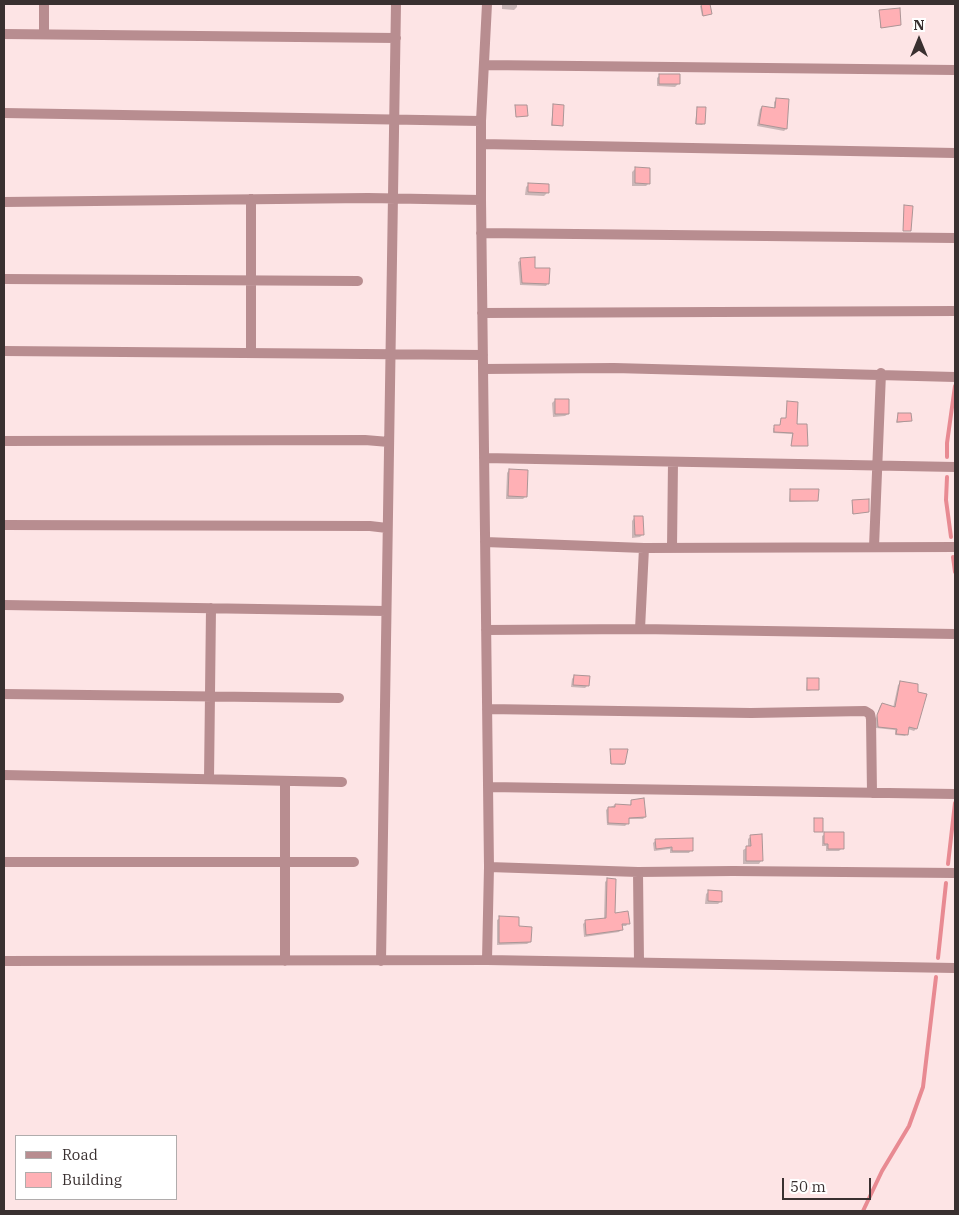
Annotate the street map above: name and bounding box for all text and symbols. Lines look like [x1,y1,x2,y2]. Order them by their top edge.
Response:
north arrow [894,15,944,65]
text: N [913,16,925,34]
legend [15,1135,178,1200]
text: Road [62,1145,98,1164]
scale bar [784,1168,873,1200]
text: Building [62,1170,122,1189]
text: 50 m [790,1177,826,1196]

